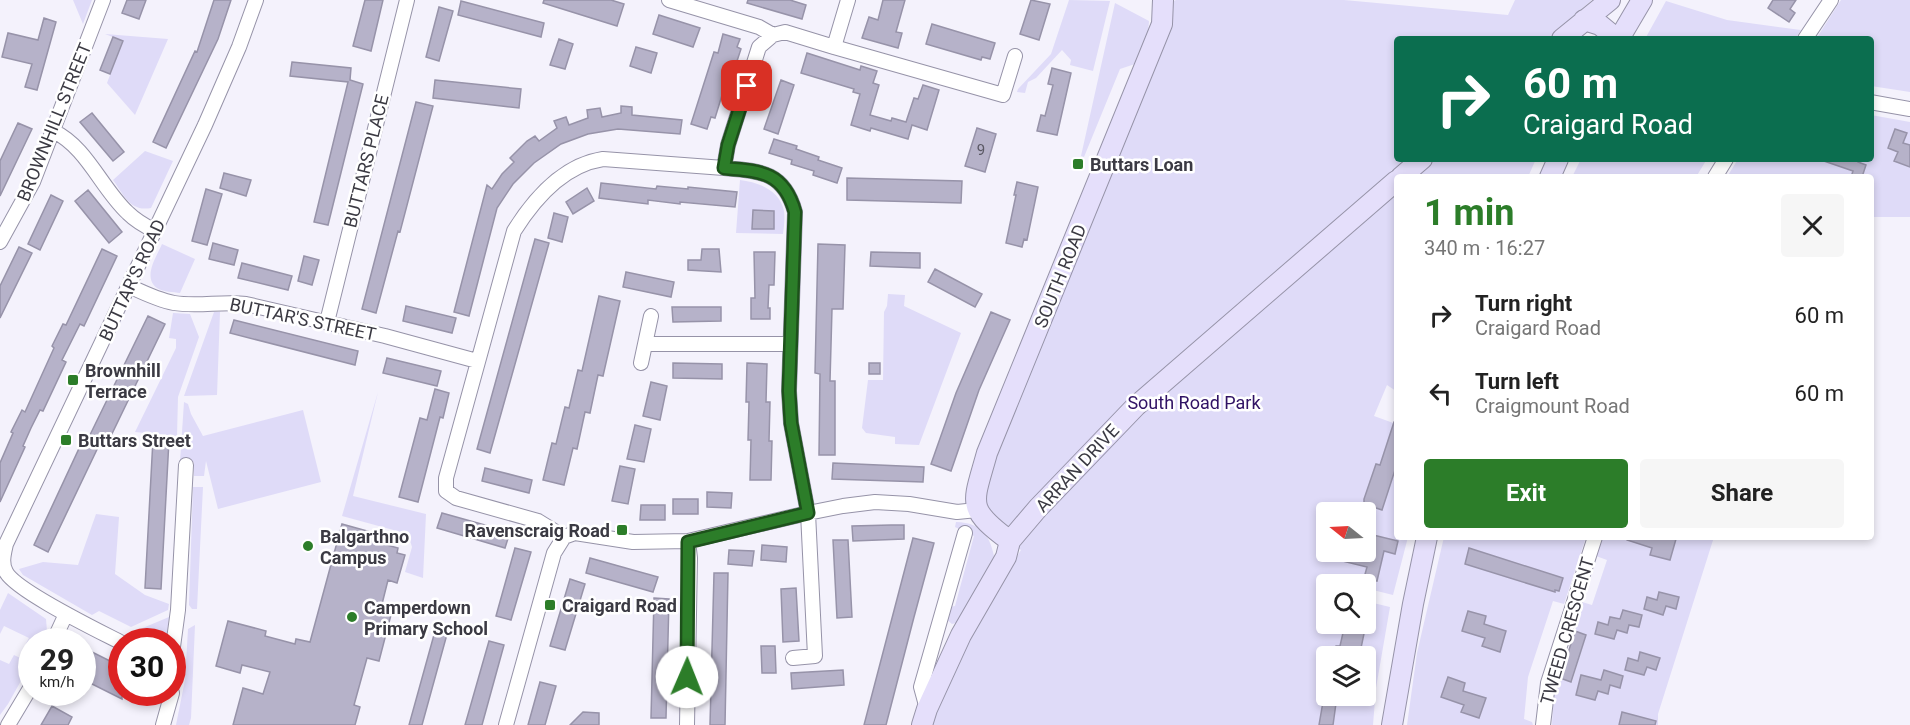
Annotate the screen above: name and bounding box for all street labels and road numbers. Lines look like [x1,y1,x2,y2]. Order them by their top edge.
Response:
street label: BROWNHILL STREET [13,39,95,204]
street label: BUTTARS PLACE [339,92,393,230]
street label: BUTTAR'S ROAD [95,216,169,344]
street label: SOUTH ROAD [1030,221,1090,331]
street label: BUTTAR'S STREET [228,293,378,345]
street label: ARRAN DRIVE [1031,420,1123,516]
street label: TWEED CRESCENT [1536,555,1598,707]

